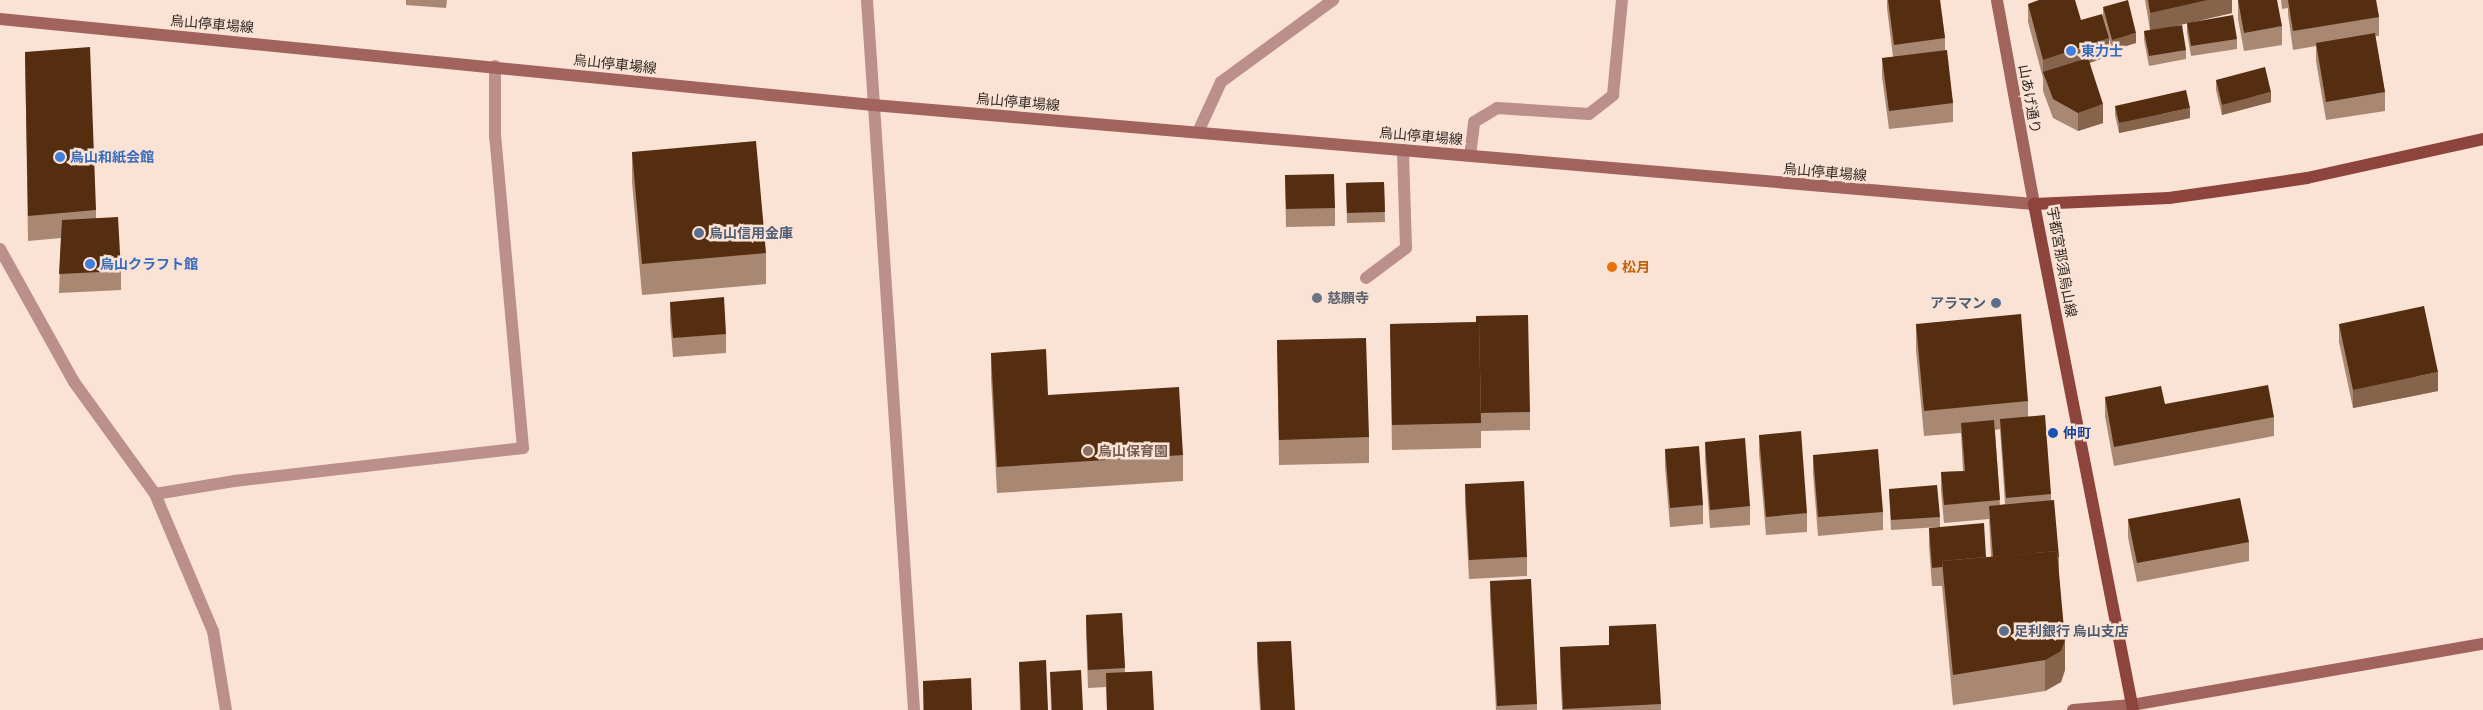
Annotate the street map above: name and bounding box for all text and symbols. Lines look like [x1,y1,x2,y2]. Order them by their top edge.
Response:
street label: 烏山停車場線 [169,12,255,36]
place label: 東力士 [2081,43,2123,59]
marker: 東力士 [2065,45,2077,57]
street label: 烏山停車場線 [572,51,658,77]
street label: 山あげ通り [2016,63,2044,135]
street label: 烏山停車場線 [975,90,1061,114]
street label: 烏山停車場線 [1378,124,1464,148]
place label: 烏山和紙会館 [70,149,154,165]
marker: 烏山和紙会館 [54,151,66,163]
street label: 烏山停車場線 [1782,160,1868,184]
street label: 宇都宮那須烏山線 [2044,205,2080,319]
place label: 烏山信用金庫 [709,225,793,241]
marker: 烏山信用金庫 [693,227,705,239]
place label: 烏山クラフト館 [100,256,198,272]
marker: 烏山クラフト館 [84,258,96,270]
place label: 松月 [1622,259,1650,275]
marker: 松月 [1606,261,1618,273]
place label: 慈願寺 [1327,290,1369,306]
marker: 慈願寺 [1311,292,1323,304]
place label: アラマン [1930,295,1986,311]
marker: アラマン [1990,297,2002,309]
place label: 仲町 [2063,425,2091,441]
marker: 仲町 [2047,427,2059,439]
place label: 烏山保育園 [1098,443,1168,459]
marker: 烏山保育園 [1082,445,1094,457]
place label: 足利銀行 烏山支店 [2014,623,2129,639]
marker: 足利銀行 烏山支店 [1998,625,2010,637]

